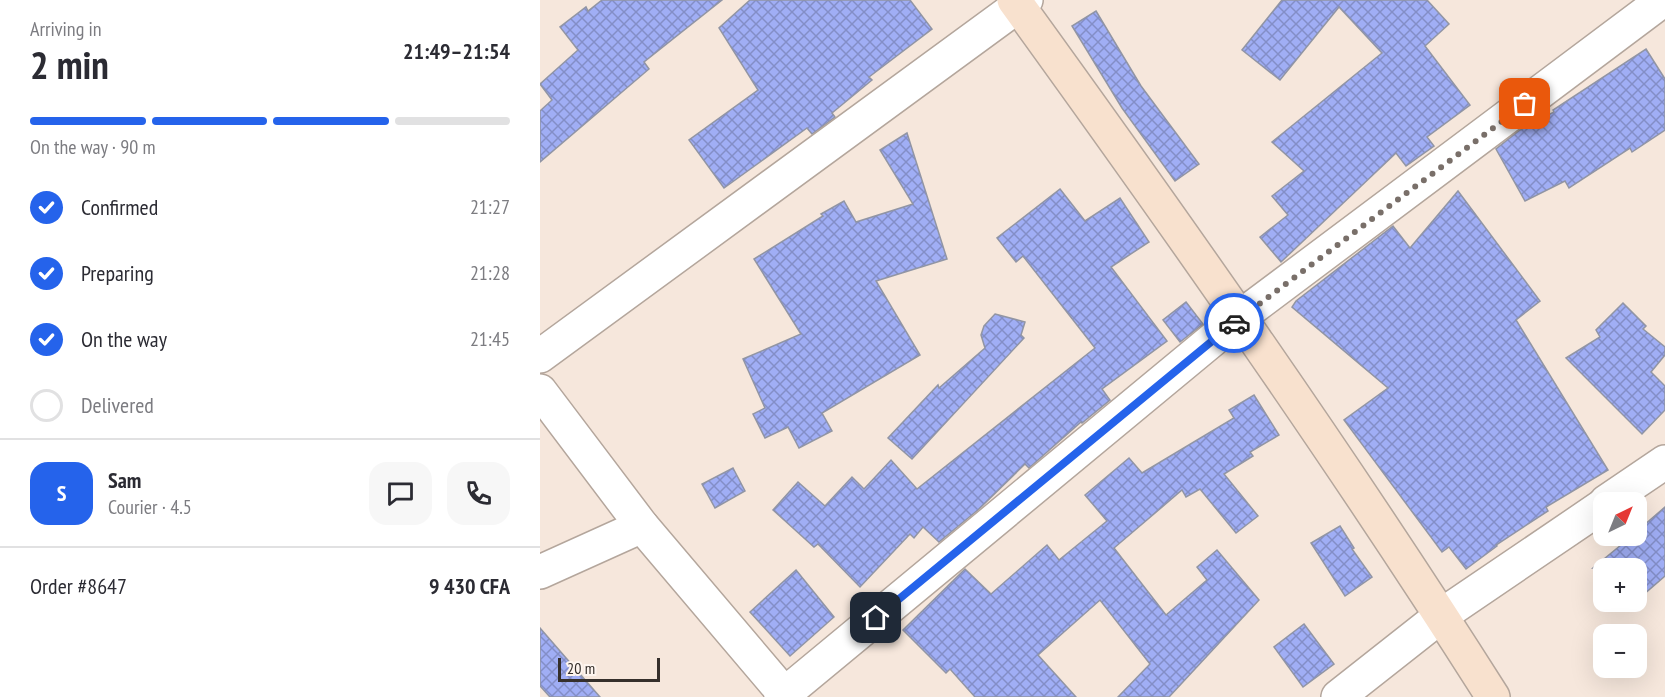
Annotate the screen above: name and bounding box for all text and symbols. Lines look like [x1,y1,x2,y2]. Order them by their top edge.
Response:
text: Arriving in [30,16,102,42]
text: 21:49–21:54 [403,37,510,65]
text: 2 min [30,39,109,90]
pin [1499,78,1550,129]
icon: bag [1508,87,1541,120]
text: On the way · 90 m [30,134,156,160]
icon: check [30,191,63,224]
text: Confirmed [81,193,158,221]
text: 21:27 [470,194,510,220]
icon: check [30,257,63,290]
text: Preparing [81,259,154,287]
text: 21:28 [470,260,510,286]
courier [1204,293,1264,353]
icon: car [1218,307,1251,340]
icon: check [30,323,63,356]
text: On the way [81,325,167,353]
text: 21:45 [470,326,510,352]
text: Delivered [81,391,154,419]
button: chat [369,462,432,525]
button: phone [447,462,510,525]
text: Sam [108,466,141,494]
text: S [57,479,66,507]
north arrow [1593,492,1647,546]
map controls [1593,492,1647,678]
text: Courier · 4.5 [108,494,192,520]
button: + [1593,558,1647,612]
text: Order #8647 [30,572,127,600]
text: 9 430 CFA [429,572,510,600]
pin [850,592,901,643]
icon: home [859,601,892,634]
button: − [1593,624,1647,678]
scale bar [558,655,660,682]
text: 20 m [567,658,595,678]

